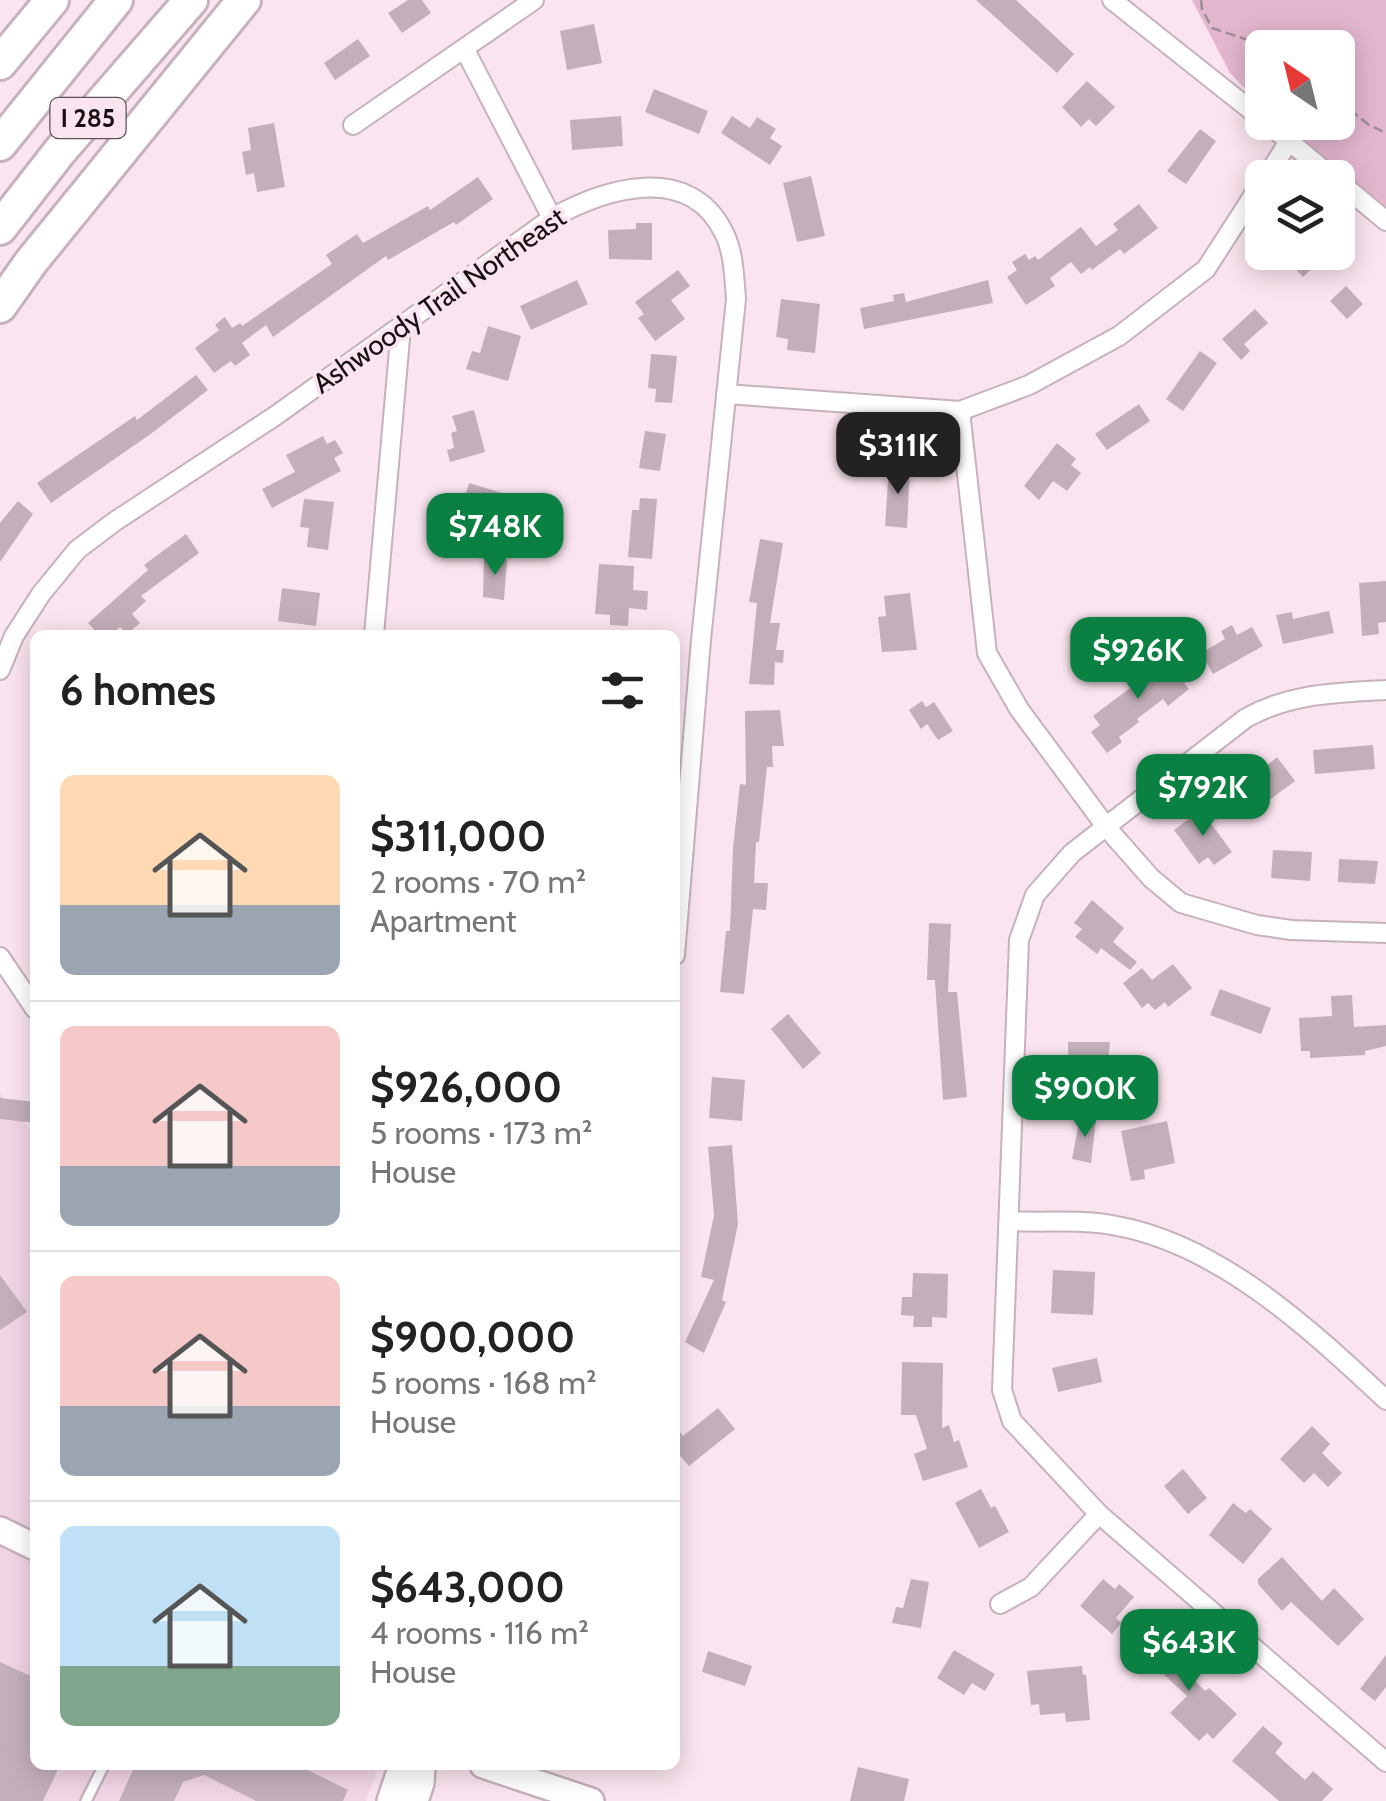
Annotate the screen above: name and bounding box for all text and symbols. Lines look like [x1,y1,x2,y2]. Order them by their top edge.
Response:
north arrow [1245,30,1355,140]
map controls [1245,30,1355,270]
road number: I 285 [51,98,126,138]
button: layers [1245,160,1355,270]
street label: Ashwoody Trail Northeast [306,200,572,400]
pin: $311K [828,412,968,497]
text: $311K [858,425,938,464]
pin: $748K [425,493,565,578]
text: $748K [448,506,542,545]
pin: $926K [1068,617,1208,702]
text: $926K [1092,630,1184,669]
icon: filters [595,663,650,718]
text: 6 homes [60,664,216,716]
pin: $792K [1133,754,1273,839]
text: $792K [1158,767,1248,806]
text: $311,000 [370,810,546,862]
icon: home [140,815,260,935]
text: 2 rooms · 70 m² [370,862,586,901]
text: Apartment [370,901,517,940]
pin: $900K [1015,1055,1155,1140]
text: $926,000 [370,1061,562,1113]
icon: home [140,1066,260,1186]
text: $900K [1034,1068,1136,1107]
text: 5 rooms · 173 m² [370,1113,592,1152]
text: House [370,1152,456,1191]
text: $900,000 [370,1311,575,1363]
icon: home [140,1316,260,1436]
text: 5 rooms · 168 m² [370,1363,597,1402]
text: House [370,1402,456,1441]
text: $643,000 [370,1561,565,1613]
icon: home [140,1566,260,1686]
pin: $643K [1119,1609,1259,1694]
text: 4 rooms · 116 m² [370,1613,589,1652]
text: $643K [1142,1622,1236,1661]
text: House [370,1652,456,1691]

